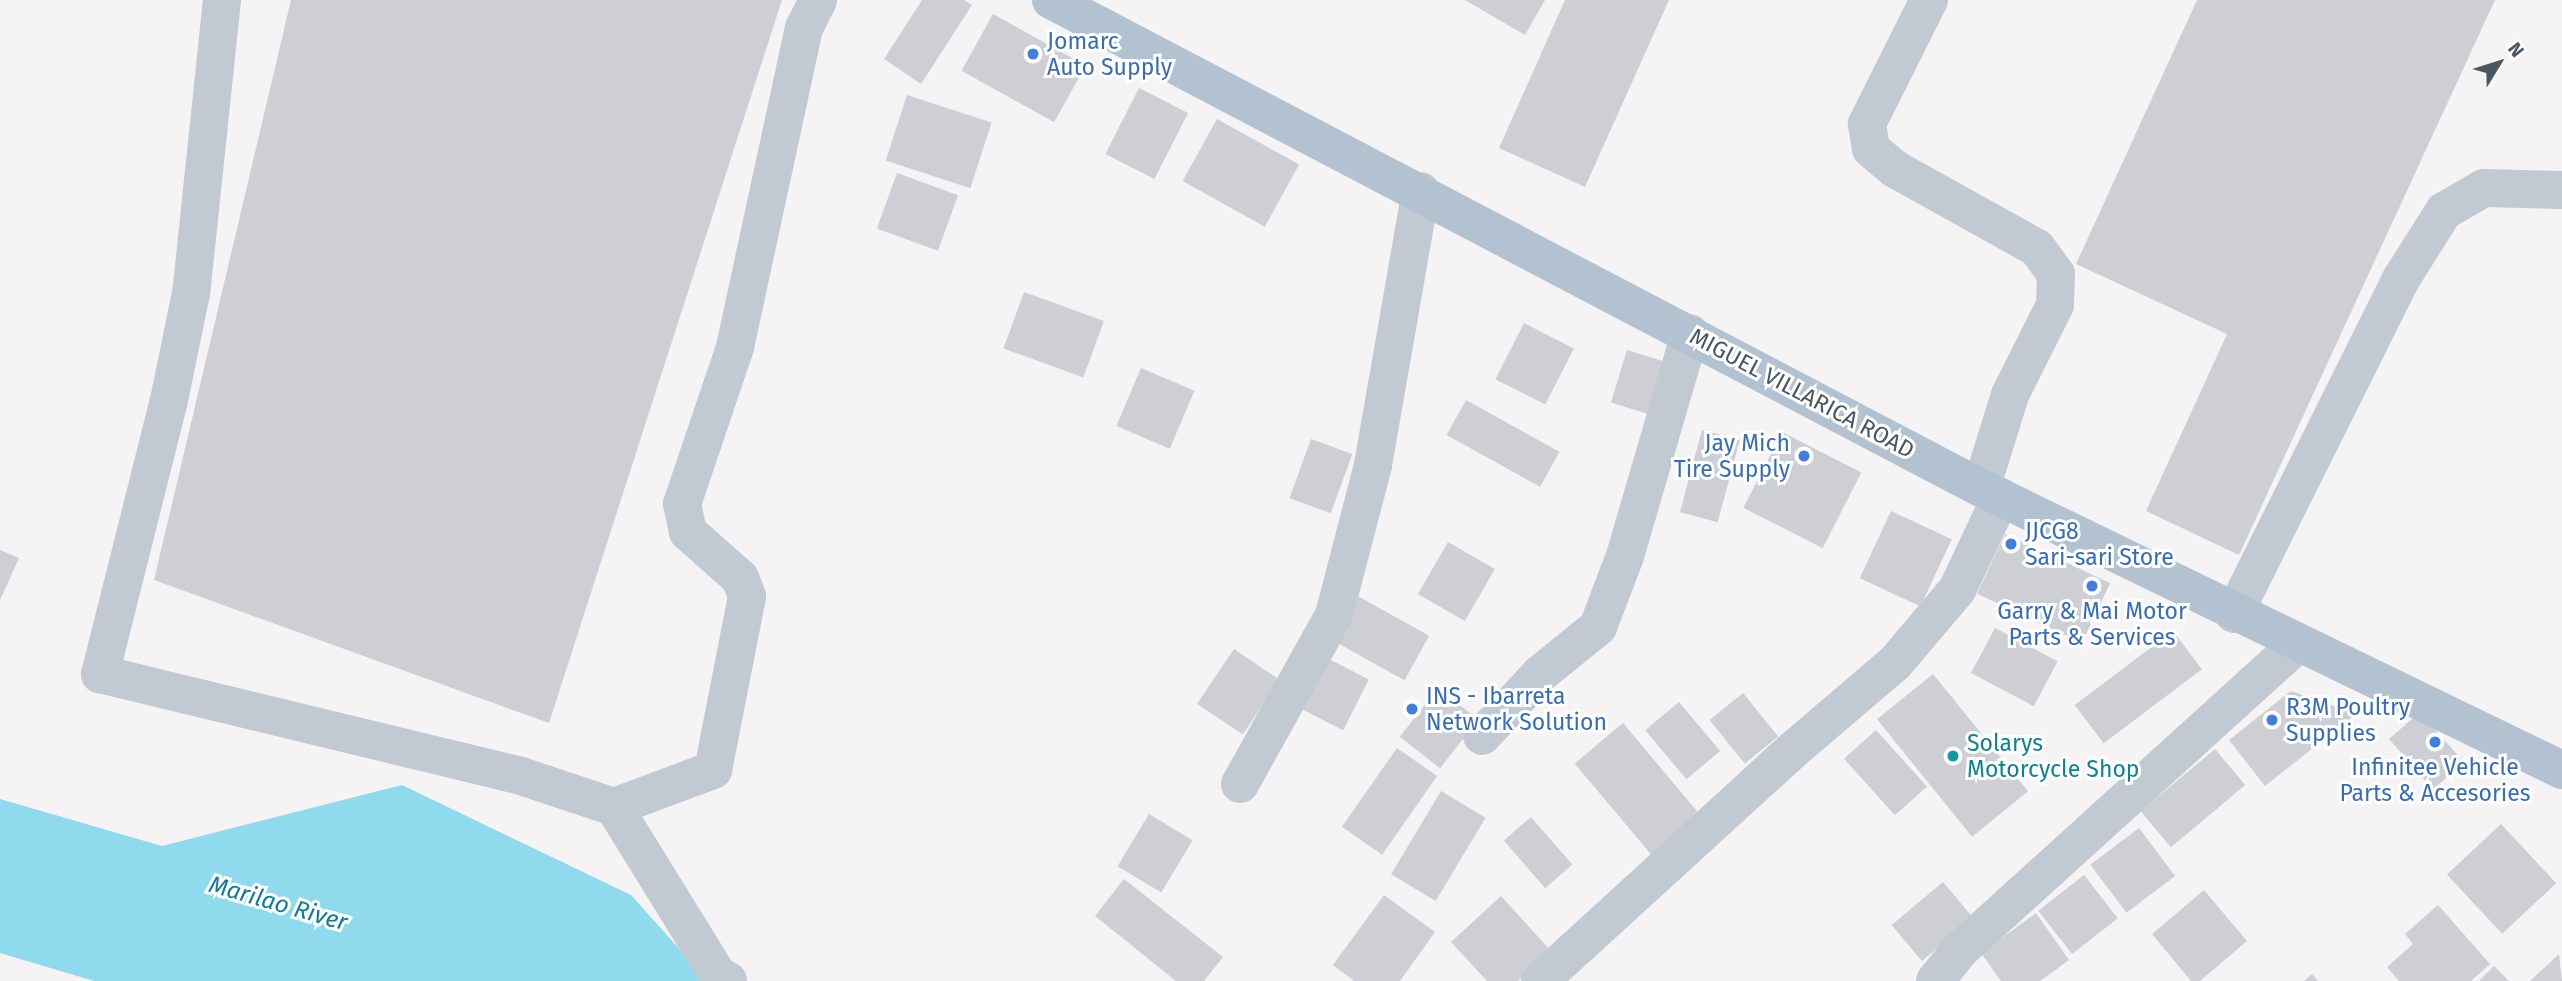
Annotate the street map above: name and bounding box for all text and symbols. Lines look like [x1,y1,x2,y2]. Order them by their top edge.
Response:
place label: Jomarc Auto Supply [1047,27,1172,81]
north arrow [2464,28,2534,98]
text: N [2503,38,2529,62]
marker: Jomarc Auto Supply [1025,46,1041,62]
street label: MIGUEL VILLARICA ROAD [1685,322,1919,464]
place label: Jay Mich Tire Supply [1674,429,1790,483]
marker: Jay Mich Tire Supply [1796,448,1812,464]
place label: JJCG8 Sari-sari Store [2025,517,2174,571]
marker: JJCG8 Sari-sari Store [2003,536,2019,552]
marker: Garry & Mai Motor Parts & Services [2084,578,2100,594]
place label: Garry & Mai Motor Parts & Services [1997,597,2187,651]
place label: INS - Ibarreta Network Solution [1426,682,1607,736]
place label: R3M Poultry Supplies [2286,693,2410,747]
marker: INS - Ibarreta Network Solution [1404,701,1420,717]
marker: R3M Poultry Supplies [2264,712,2280,728]
place label: Solarys Motorcycle Shop [1967,729,2139,783]
marker: Infinitee Vehicle Parts & Accesories [2427,734,2443,750]
marker: Solarys Motorcycle Shop [1945,748,1961,764]
place label: Infinitee Vehicle Parts & Accesories [2339,753,2531,807]
water label: Marilao River [205,870,351,938]

